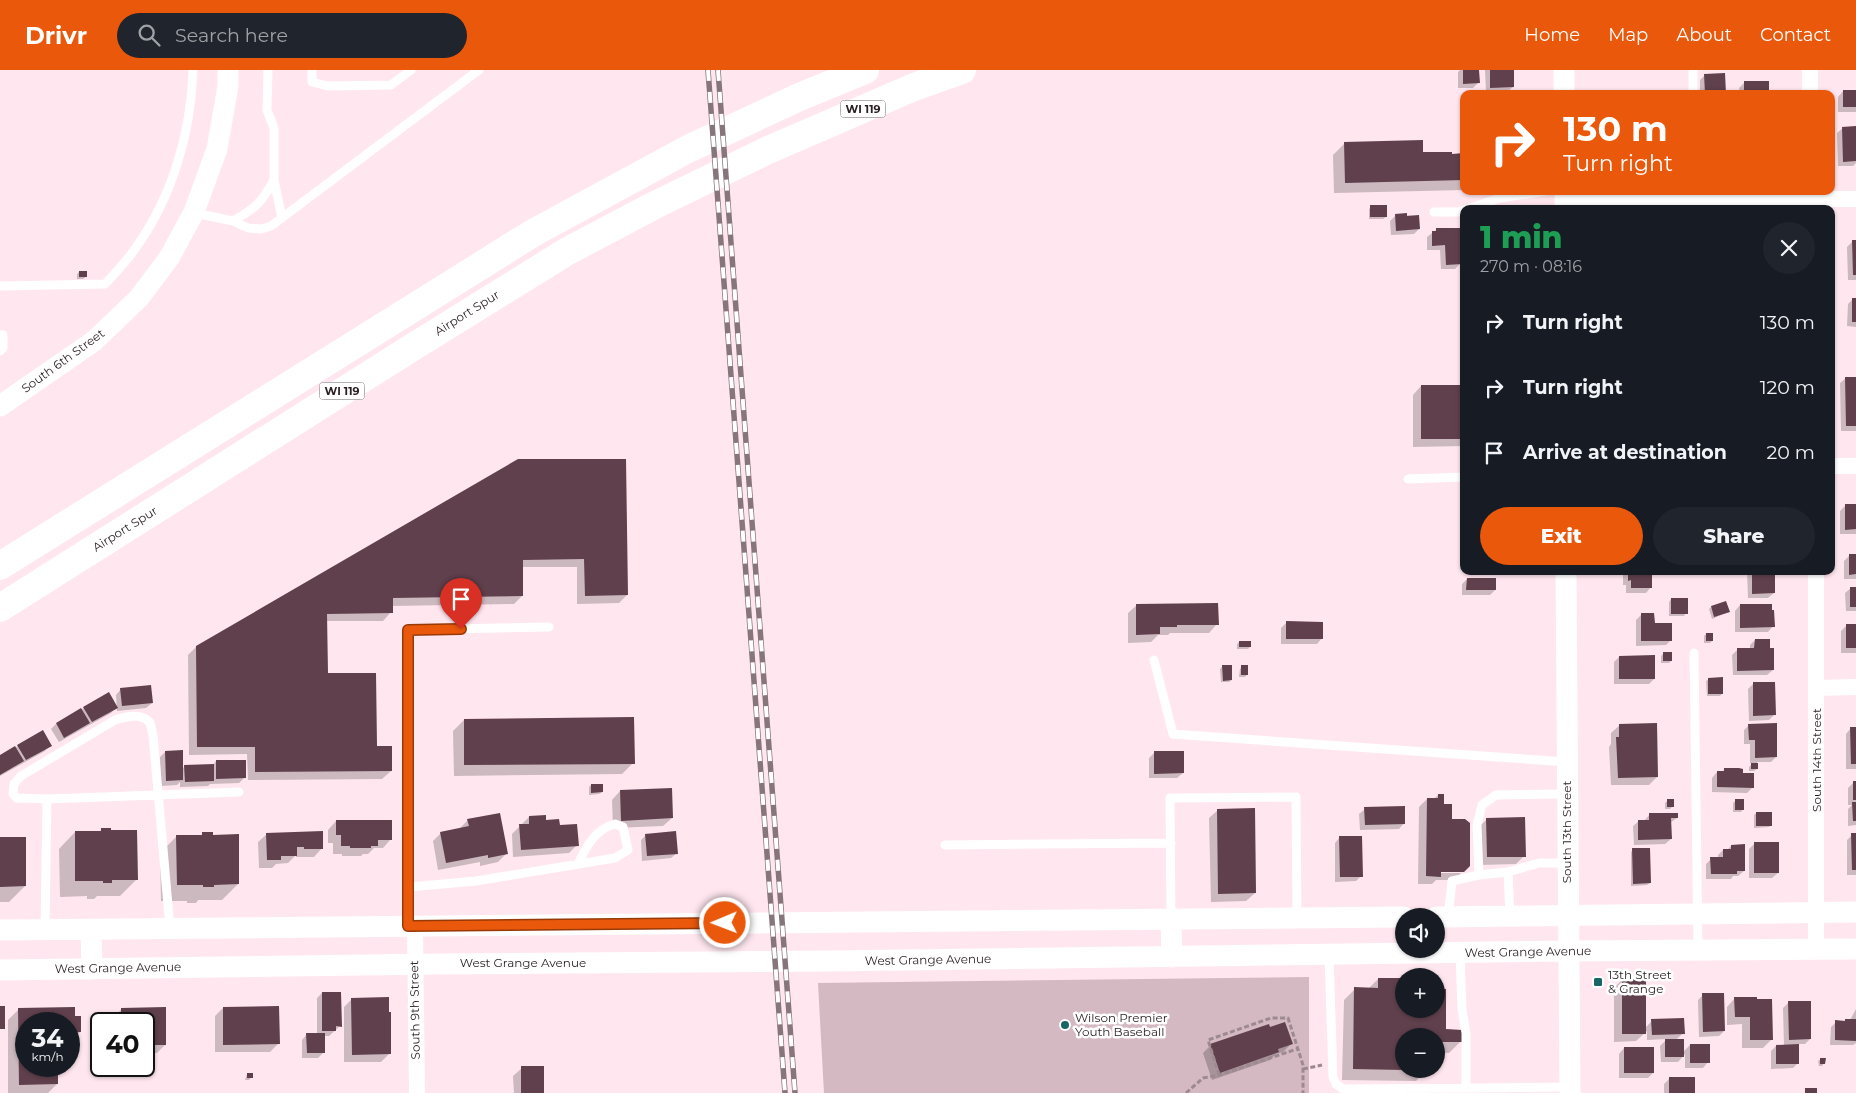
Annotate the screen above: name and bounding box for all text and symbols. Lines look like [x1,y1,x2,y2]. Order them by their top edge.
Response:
search box [117,13,467,58]
text: Drivr [25,21,87,50]
icon: search [135,21,163,49]
text: Search here [175,24,288,47]
text: Home [1524,24,1580,46]
text: Map [1608,24,1648,46]
text: About [1676,24,1732,46]
text: Contact [1760,24,1831,46]
road number: WI 119 [840,100,886,118]
text: 130 m [1563,107,1668,150]
icon: right [1480,110,1545,175]
text: Turn right [1563,150,1673,177]
text: 1 min [1480,219,1563,256]
button: close [1763,222,1815,274]
text: 270 m · 08:16 [1480,257,1582,276]
street label: Airport Spur [432,287,502,338]
icon: right [1480,309,1508,337]
text: Turn right [1523,311,1623,334]
text: 130 m [1760,311,1815,334]
street label: South 6th Street [18,325,107,396]
icon: right [1480,374,1508,402]
text: Turn right [1523,376,1623,399]
text: 120 m [1760,376,1815,399]
road number: WI 119 [320,382,364,400]
icon: arrive [1480,439,1508,467]
text: Arrive at destination [1523,441,1727,464]
text: 20 m [1767,441,1815,464]
street label: Airport Spur [90,503,160,554]
button: Exit [1480,507,1643,565]
button: Share [1653,507,1815,565]
pin [440,578,482,629]
icon: arrive [447,585,475,613]
street label: South 14th Street [1809,708,1824,812]
street label: South 13th Street [1559,781,1574,883]
position arrow [698,896,750,948]
map controls [1395,908,1445,1078]
button: sound [1395,908,1445,958]
street label: West Grange Avenue [1465,943,1591,960]
street label: West Grange Avenue [865,951,991,968]
street label: West Grange Avenue [460,955,586,970]
street label: West Grange Avenue [55,959,181,976]
street label: South 9th Street [406,960,423,1060]
place label: 13th Street & Grange [1608,967,1672,996]
button: + [1395,968,1445,1018]
marker: 13th Street & Grange [1592,976,1604,988]
place label: Wilson Premier Youth Baseball [1075,1010,1168,1039]
speed limit sign: 40 [90,1012,155,1077]
marker: Wilson Premier Youth Baseball [1059,1019,1071,1031]
text: 34 [31,1023,64,1053]
button: − [1395,1028,1445,1078]
text: km/h [31,1049,64,1064]

